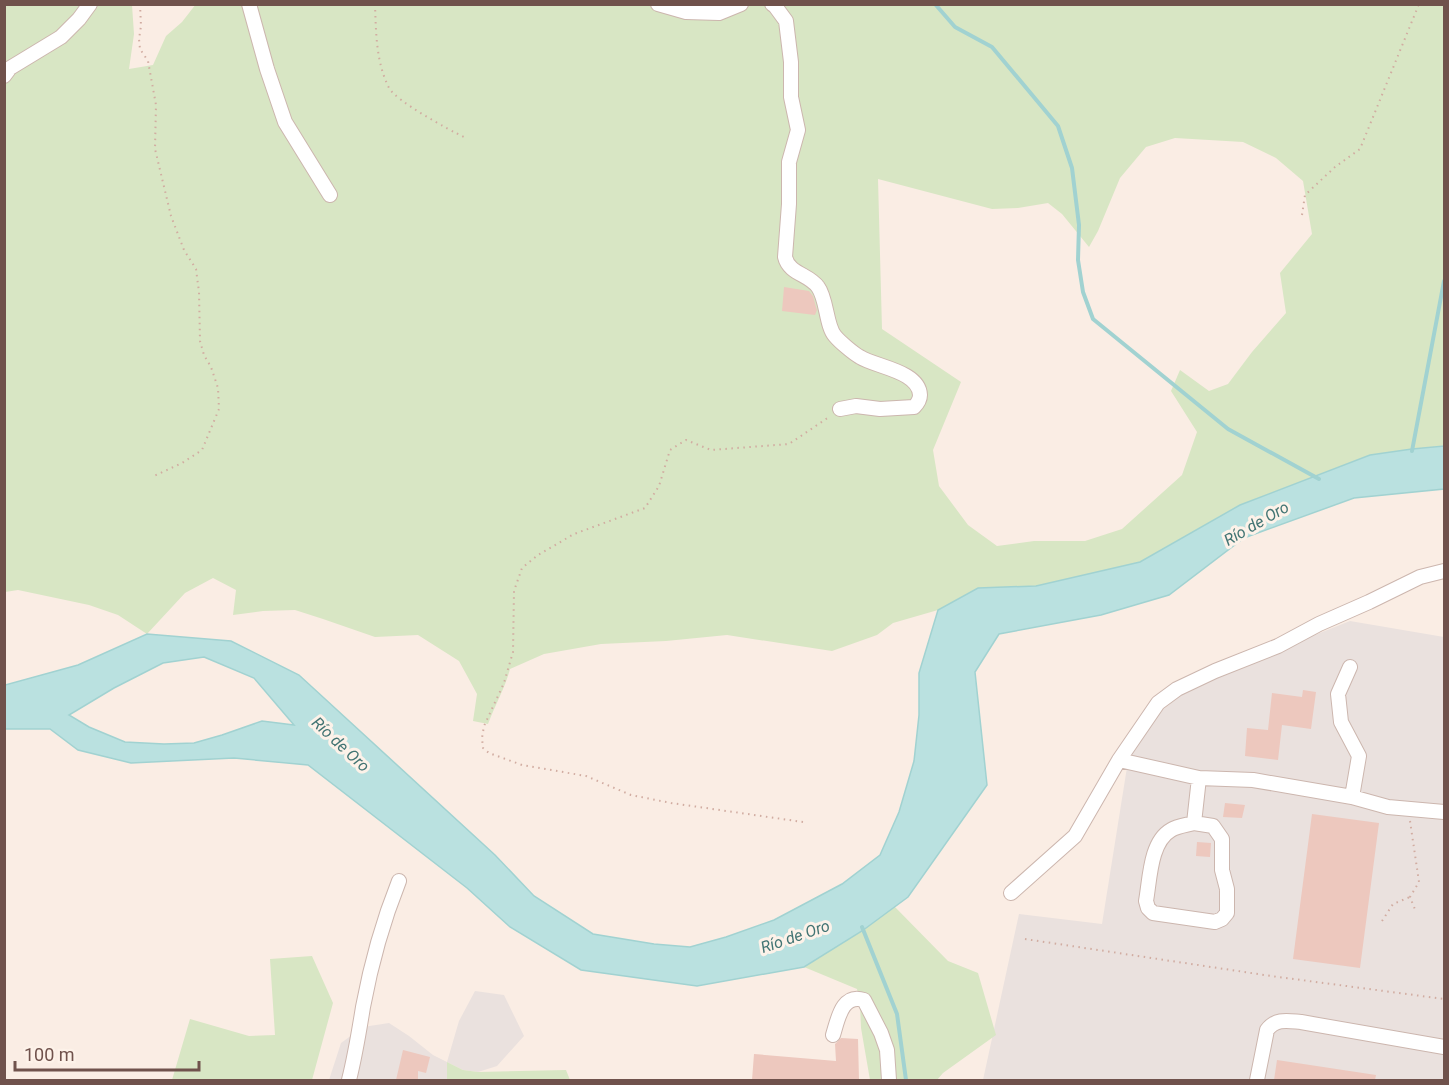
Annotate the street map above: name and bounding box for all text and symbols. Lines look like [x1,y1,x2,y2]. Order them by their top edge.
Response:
water label: Río de Oro [1220,497,1292,550]
water label: Río de Oro [308,713,373,776]
water label: Río de Oro [758,916,832,957]
scale bar [15,1034,200,1072]
text: 100 m [24,1044,75,1065]

